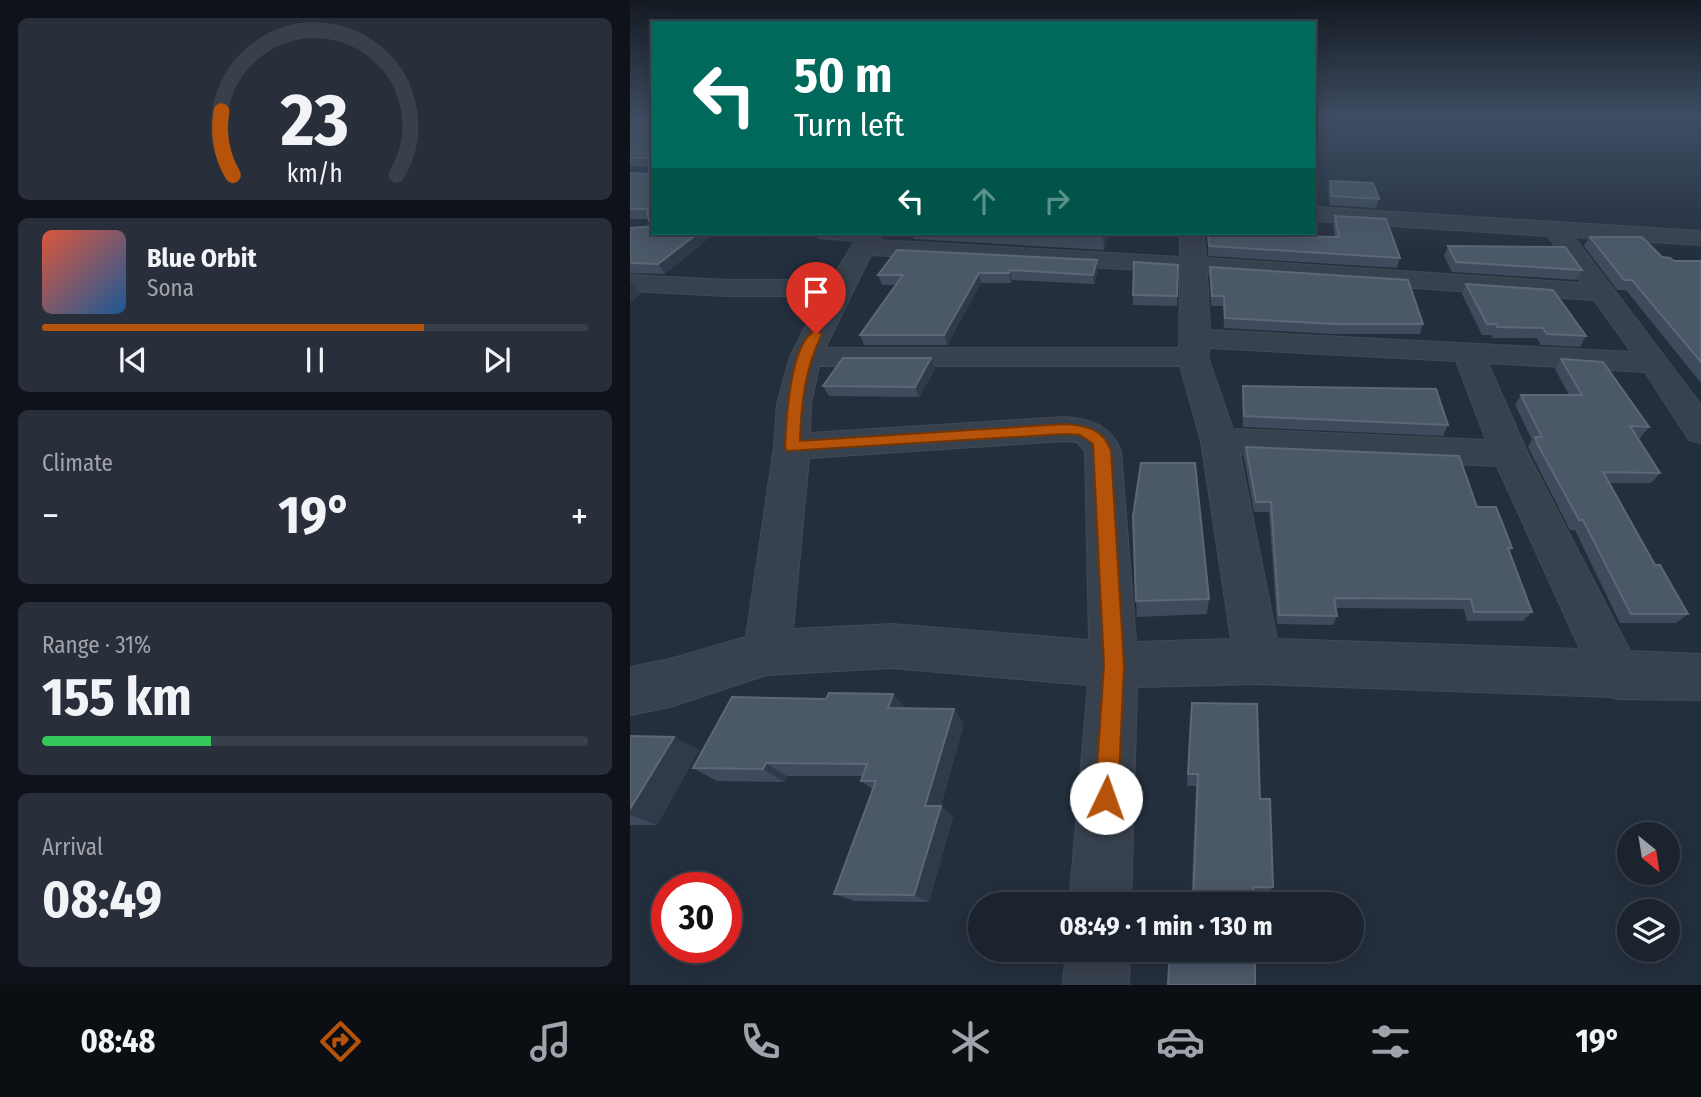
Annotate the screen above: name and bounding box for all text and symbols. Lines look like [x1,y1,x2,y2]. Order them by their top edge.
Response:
text: 50 m [794,46,892,105]
icon: left [679,49,770,140]
text: 23 [280,77,349,164]
text: Turn left [794,106,904,144]
text: km/h [287,159,343,189]
icon: left [892,182,930,220]
icon: ahead [965,182,1003,220]
icon: right [1038,182,1076,220]
text: Blue Orbit [147,243,257,274]
pin [786,262,846,334]
icon: arrive [797,273,835,311]
text: Sona [147,274,194,302]
icon: previous [114,341,152,379]
icon: pause [296,341,334,379]
icon: next [478,341,516,379]
text: Climate [42,449,113,477]
text: 19° [278,484,352,547]
text: − [42,493,59,539]
text: + [571,493,588,539]
text: Range · 31% [42,631,151,659]
text: 155 km [42,666,192,729]
position arrow [1069,761,1143,835]
north arrow [1617,822,1680,886]
map controls [1617,822,1680,962]
text: Arrival [42,833,103,861]
text: 08:49 [42,868,162,931]
speed limit sign: 30 [651,872,742,963]
button: layers [1617,899,1680,962]
text: 08:49 · 1 min · 130 m [1060,911,1272,942]
icon: directions [316,1017,365,1066]
icon: music [526,1017,575,1066]
icon: phone [736,1017,785,1066]
icon: climate [946,1017,995,1066]
icon: car [1156,1017,1205,1066]
icon: filters [1366,1017,1415,1066]
text: 08:48 [80,1022,155,1060]
text: 19° [1575,1022,1621,1060]

